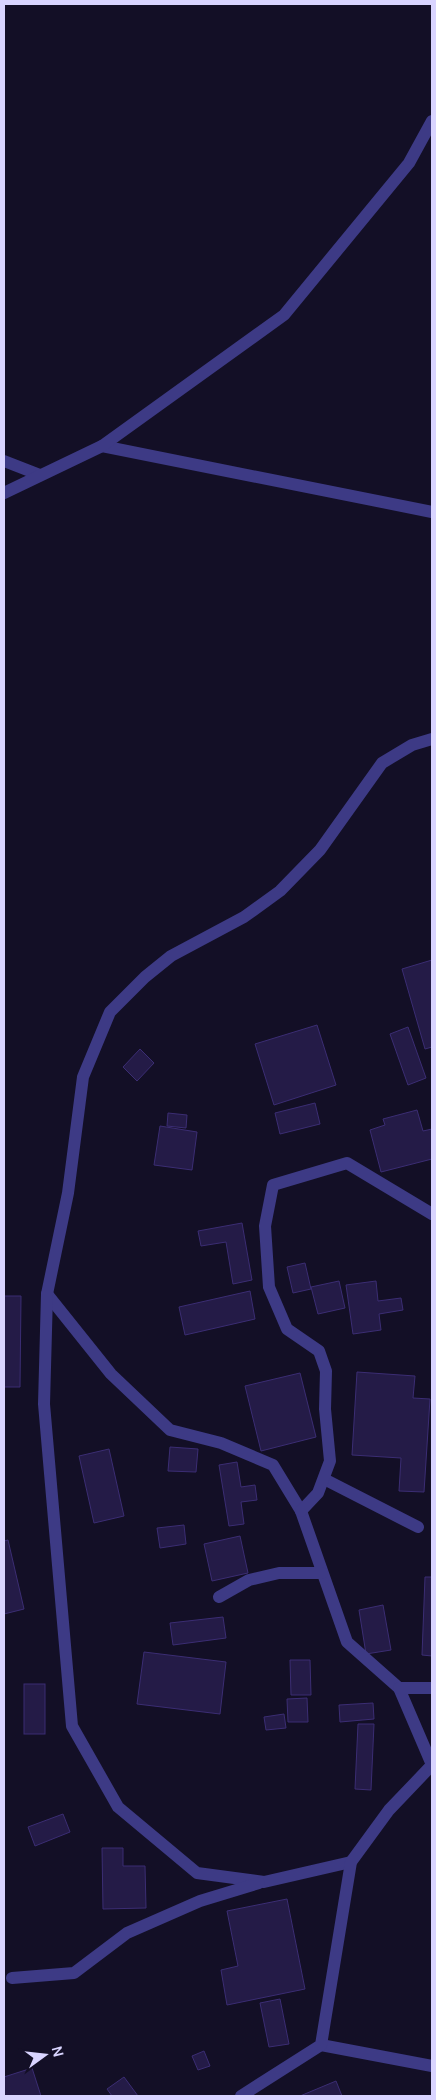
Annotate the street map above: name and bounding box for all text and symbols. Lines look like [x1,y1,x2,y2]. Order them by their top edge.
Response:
north arrow [20,2030,70,2080]
text: N [48,2044,69,2059]

